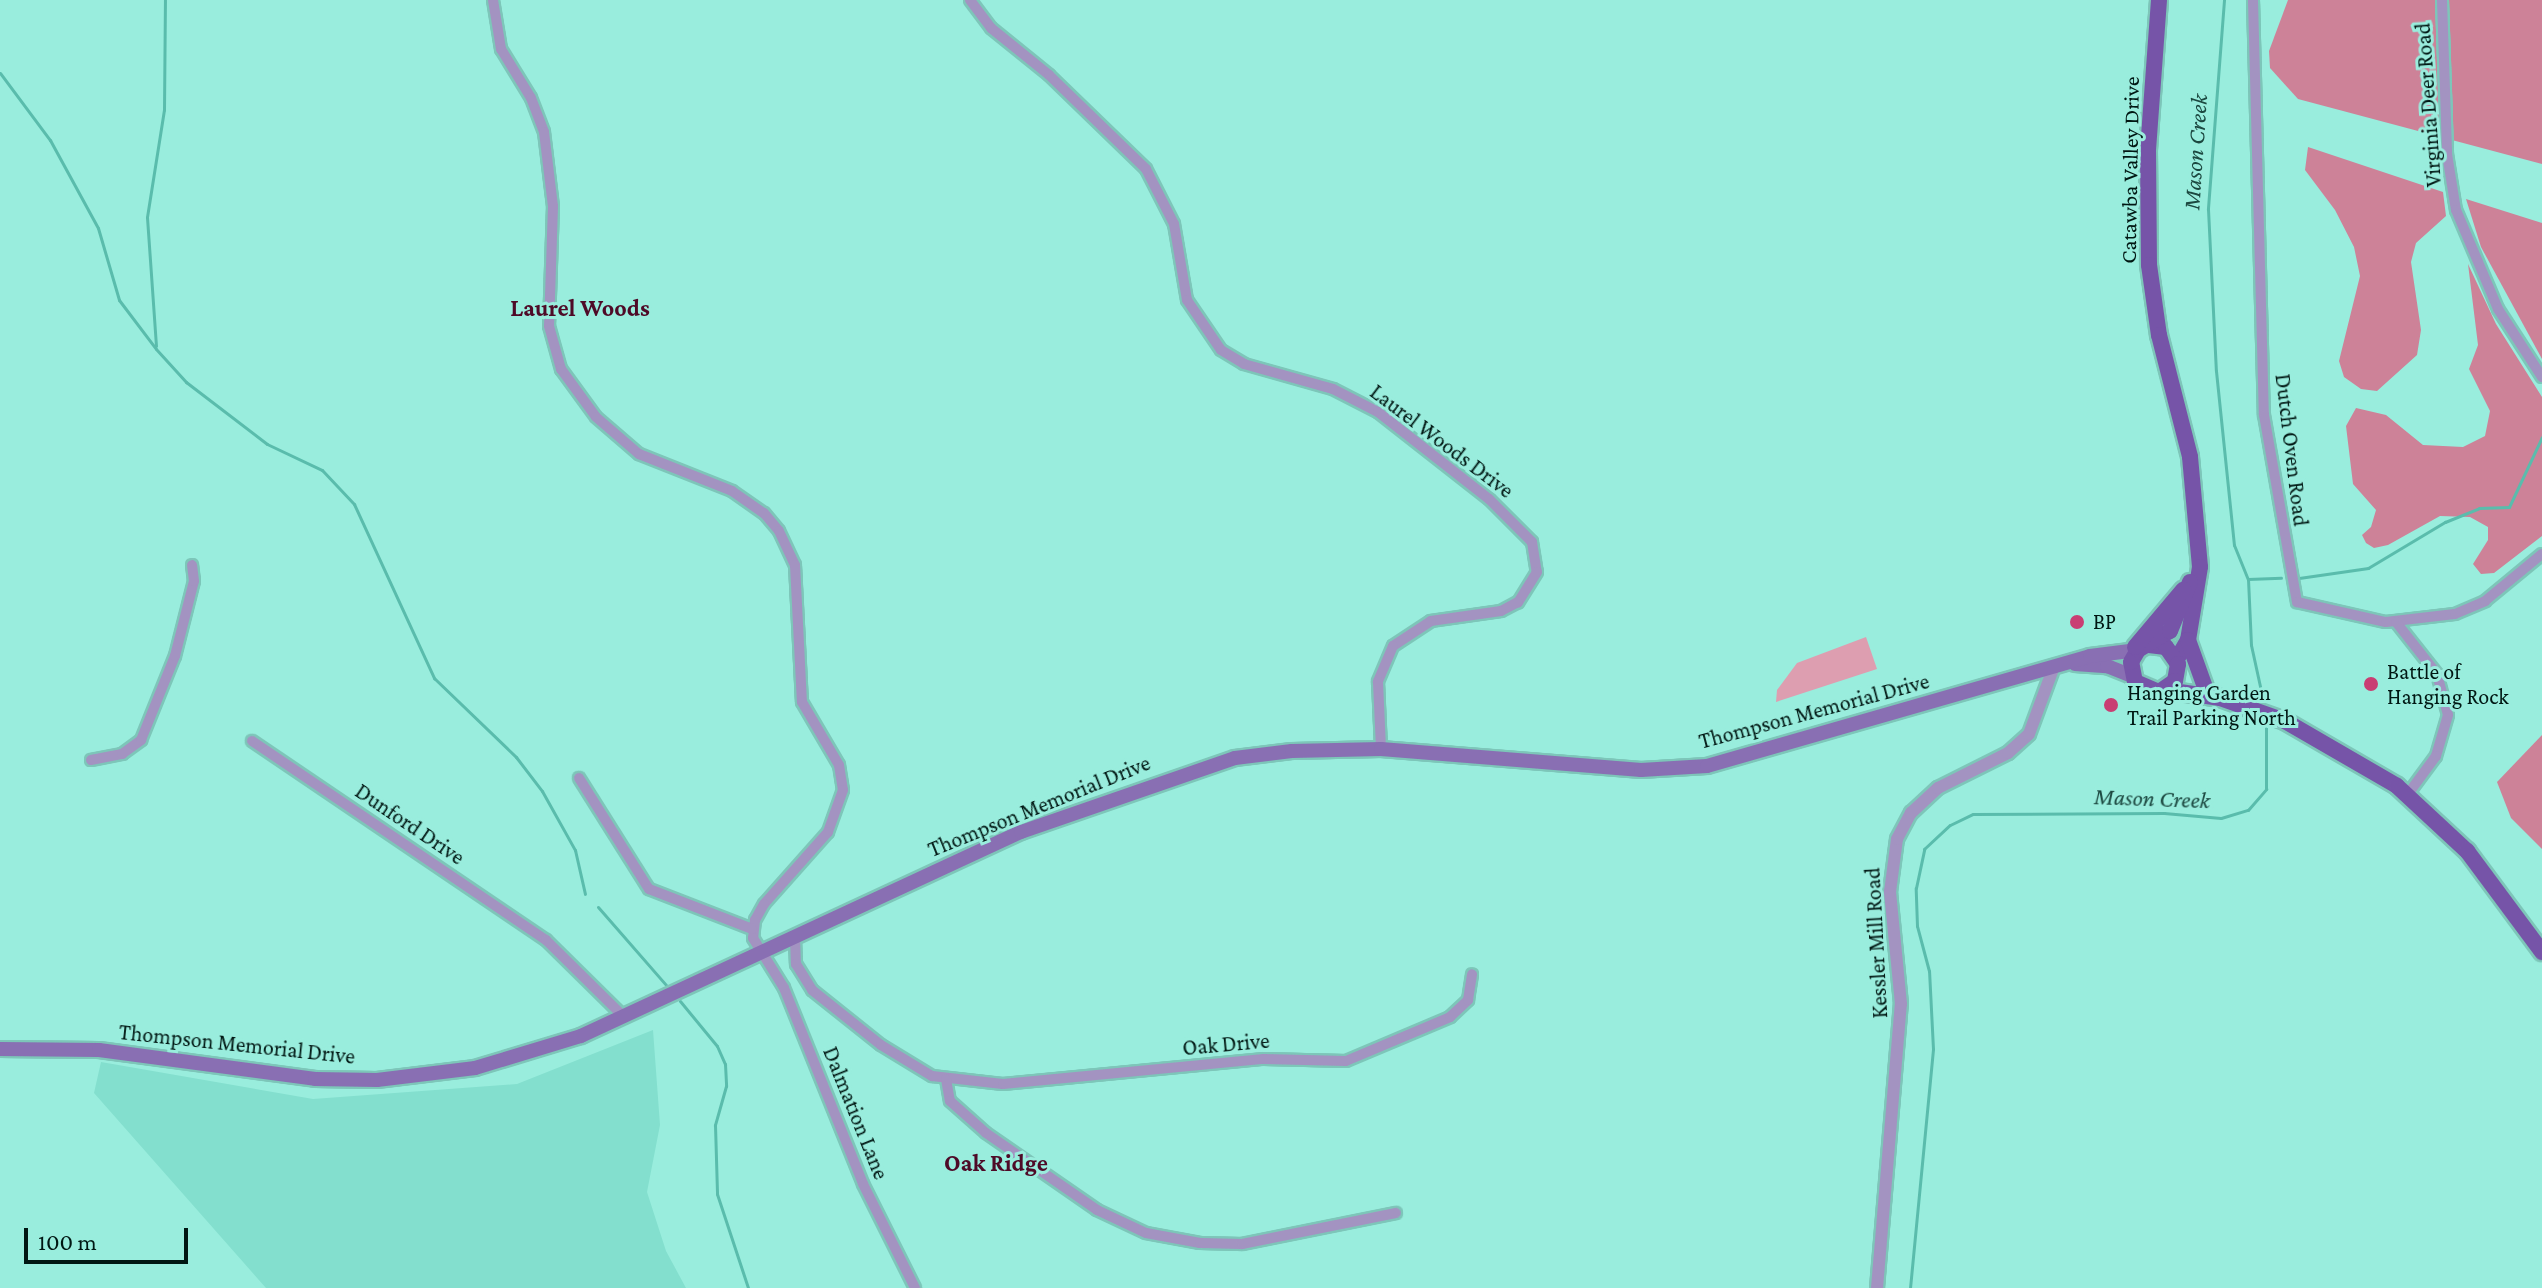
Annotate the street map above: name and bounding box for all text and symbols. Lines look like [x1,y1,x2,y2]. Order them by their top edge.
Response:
street label: Virginia Deer Road [2409,22,2447,188]
street label: Catawba Valley Drive [2115,76,2145,264]
water label: Mason Creek [2177,93,2213,211]
district label: Laurel Woods [510,294,650,322]
street label: Dutch Oven Road [2270,372,2314,528]
street label: Laurel Woods Drive [1365,378,1519,504]
place label: BP [2093,609,2116,635]
marker: BP [2068,613,2086,631]
place label: Battle of Hanging Rock [2387,658,2509,710]
street label: Thompson Memorial Drive [1696,668,1932,754]
marker: Battle of Hanging Rock [2362,675,2380,693]
place label: Hanging Garden Trail Parking North [2127,679,2296,730]
marker: Hanging Garden Trail Parking North [2102,696,2120,714]
street label: Thompson Memorial Drive [924,749,1154,863]
street label: Dunford Drive [350,778,470,870]
water label: Mason Creek [2093,782,2211,814]
street label: Kessler Mill Road [1859,867,1893,1019]
street label: Thompson Memorial Drive [118,1018,356,1070]
street label: Oak Drive [1181,1027,1271,1061]
street label: Dalmation Lane [817,1043,895,1183]
district label: Oak Ridge [944,1149,1048,1177]
scale bar [28,1212,192,1262]
text: 100 m [38,1228,97,1255]

